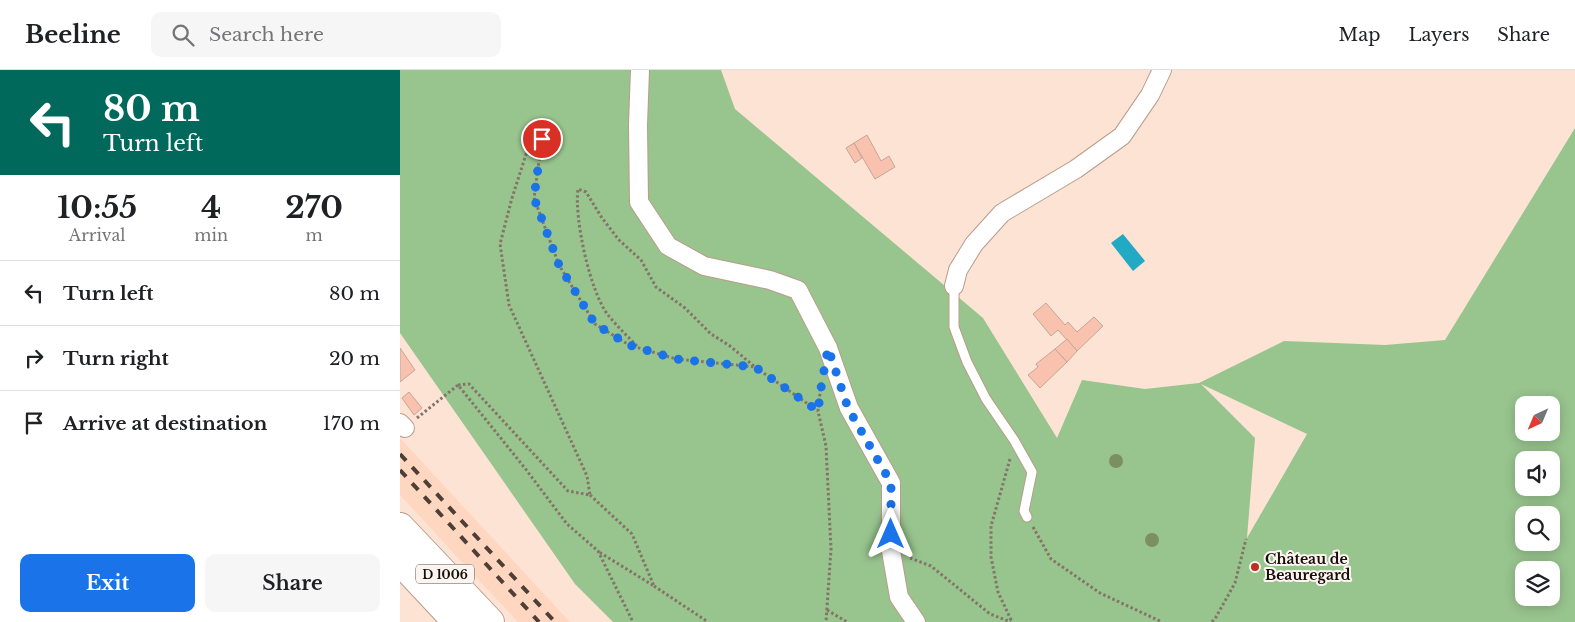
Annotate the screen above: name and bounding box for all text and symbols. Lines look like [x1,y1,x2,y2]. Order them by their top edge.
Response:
search box [151,12,501,57]
text: Beeline [25,20,121,49]
icon: search [169,21,197,49]
text: Search here [209,23,324,46]
text: Map [1339,24,1380,46]
text: Layers [1408,24,1469,46]
text: Share [1497,24,1550,46]
text: 80 m [103,87,200,130]
icon: left [20,90,85,155]
pin [521,118,563,160]
icon: arrive [528,125,556,153]
text: Turn left [103,130,203,157]
text: 10:55 [57,189,137,226]
text: 4 [201,189,221,226]
text: 270 [285,189,343,226]
text: Arrival [69,225,125,245]
text: min [194,225,228,245]
text: m [305,225,323,245]
icon: left [20,279,48,307]
text: Turn left [63,282,154,305]
text: 80 m [329,282,380,305]
icon: right [20,344,48,372]
text: Turn right [63,347,169,370]
text: 20 m [329,347,380,370]
north arrow [1515,396,1560,441]
map controls [1515,396,1560,606]
icon: arrive [20,409,48,437]
text: Arrive at destination [63,412,267,435]
text: 170 m [323,412,380,435]
button: sound [1515,451,1560,496]
button: search [1515,506,1560,551]
position arrow [864,507,916,559]
place label: Château de Beauregard [1265,550,1351,584]
button: Exit [20,554,195,612]
button: Share [205,554,380,612]
marker: Château de Beauregard [1249,561,1261,573]
button: layers [1515,561,1560,606]
road number: D 1006 [416,564,474,584]

